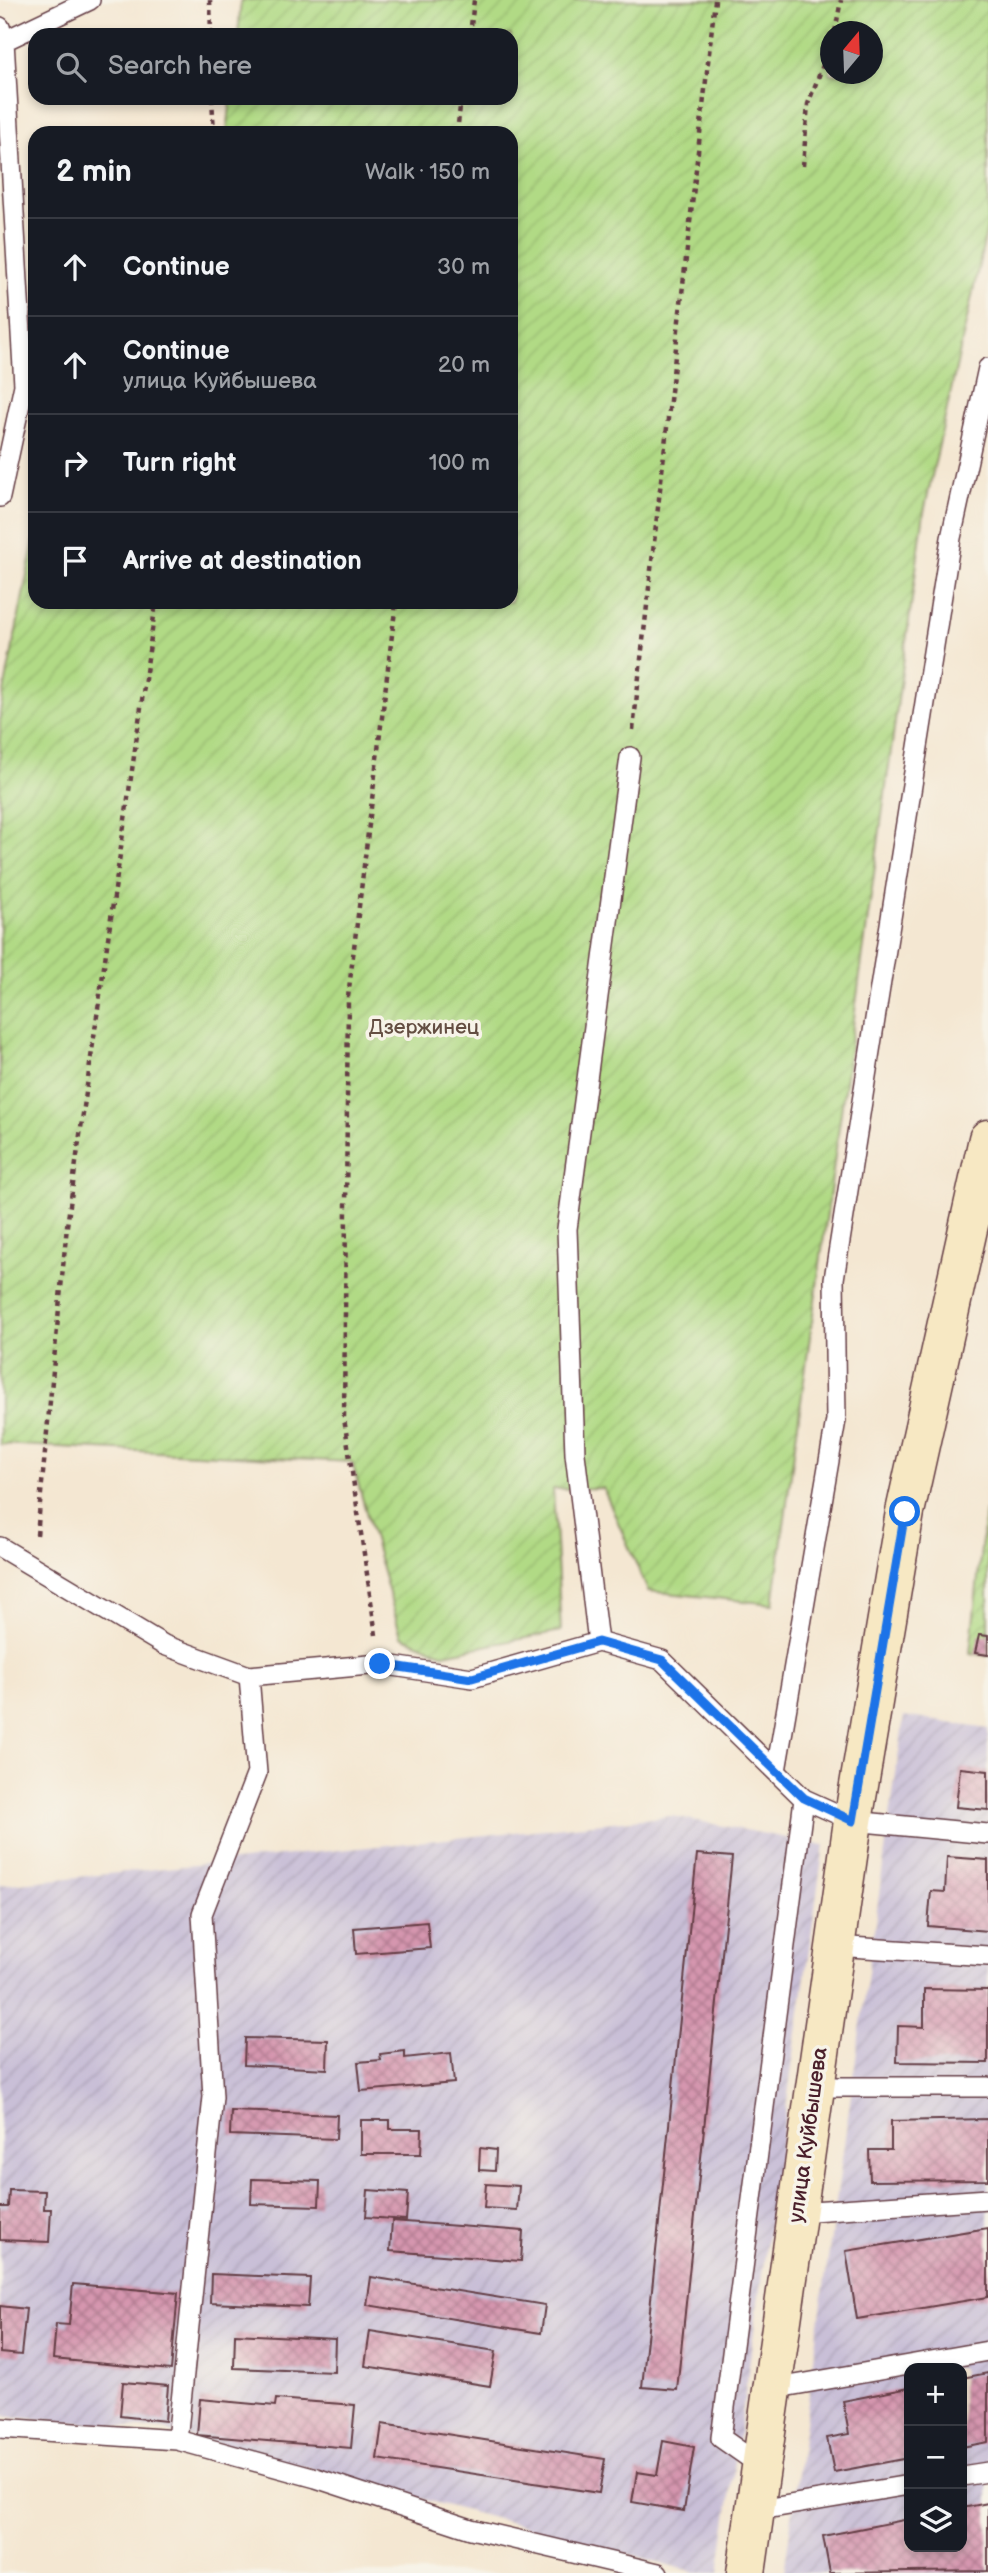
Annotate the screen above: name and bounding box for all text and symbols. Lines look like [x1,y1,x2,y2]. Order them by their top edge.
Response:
north arrow [820,21,883,84]
search box [28,28,518,105]
icon: search [52,48,90,86]
text: Search here [108,51,252,82]
text: 2 min [56,154,132,190]
text: Walk · 150 m [365,158,490,186]
icon: ahead [56,248,94,286]
text: Continue [123,252,230,283]
text: 30 m [437,253,490,281]
text: Continue [123,336,230,367]
icon: ahead [56,346,94,384]
text: 20 m [438,351,490,379]
text: улица Куйбышева [123,367,317,395]
icon: right [56,444,94,482]
text: Turn right [123,448,236,479]
text: 100 m [429,449,490,477]
icon: arrive [56,542,94,580]
text: Arrive at destination [123,546,362,577]
park label: Дзержинец [369,1015,479,1040]
route start [889,1496,920,1527]
route end [364,1648,395,1679]
street label: улица Куйбышева [783,2045,833,2224]
map controls [904,2363,967,2552]
button: + [904,2363,967,2426]
button: − [904,2426,967,2489]
button: layers [904,2489,967,2552]

